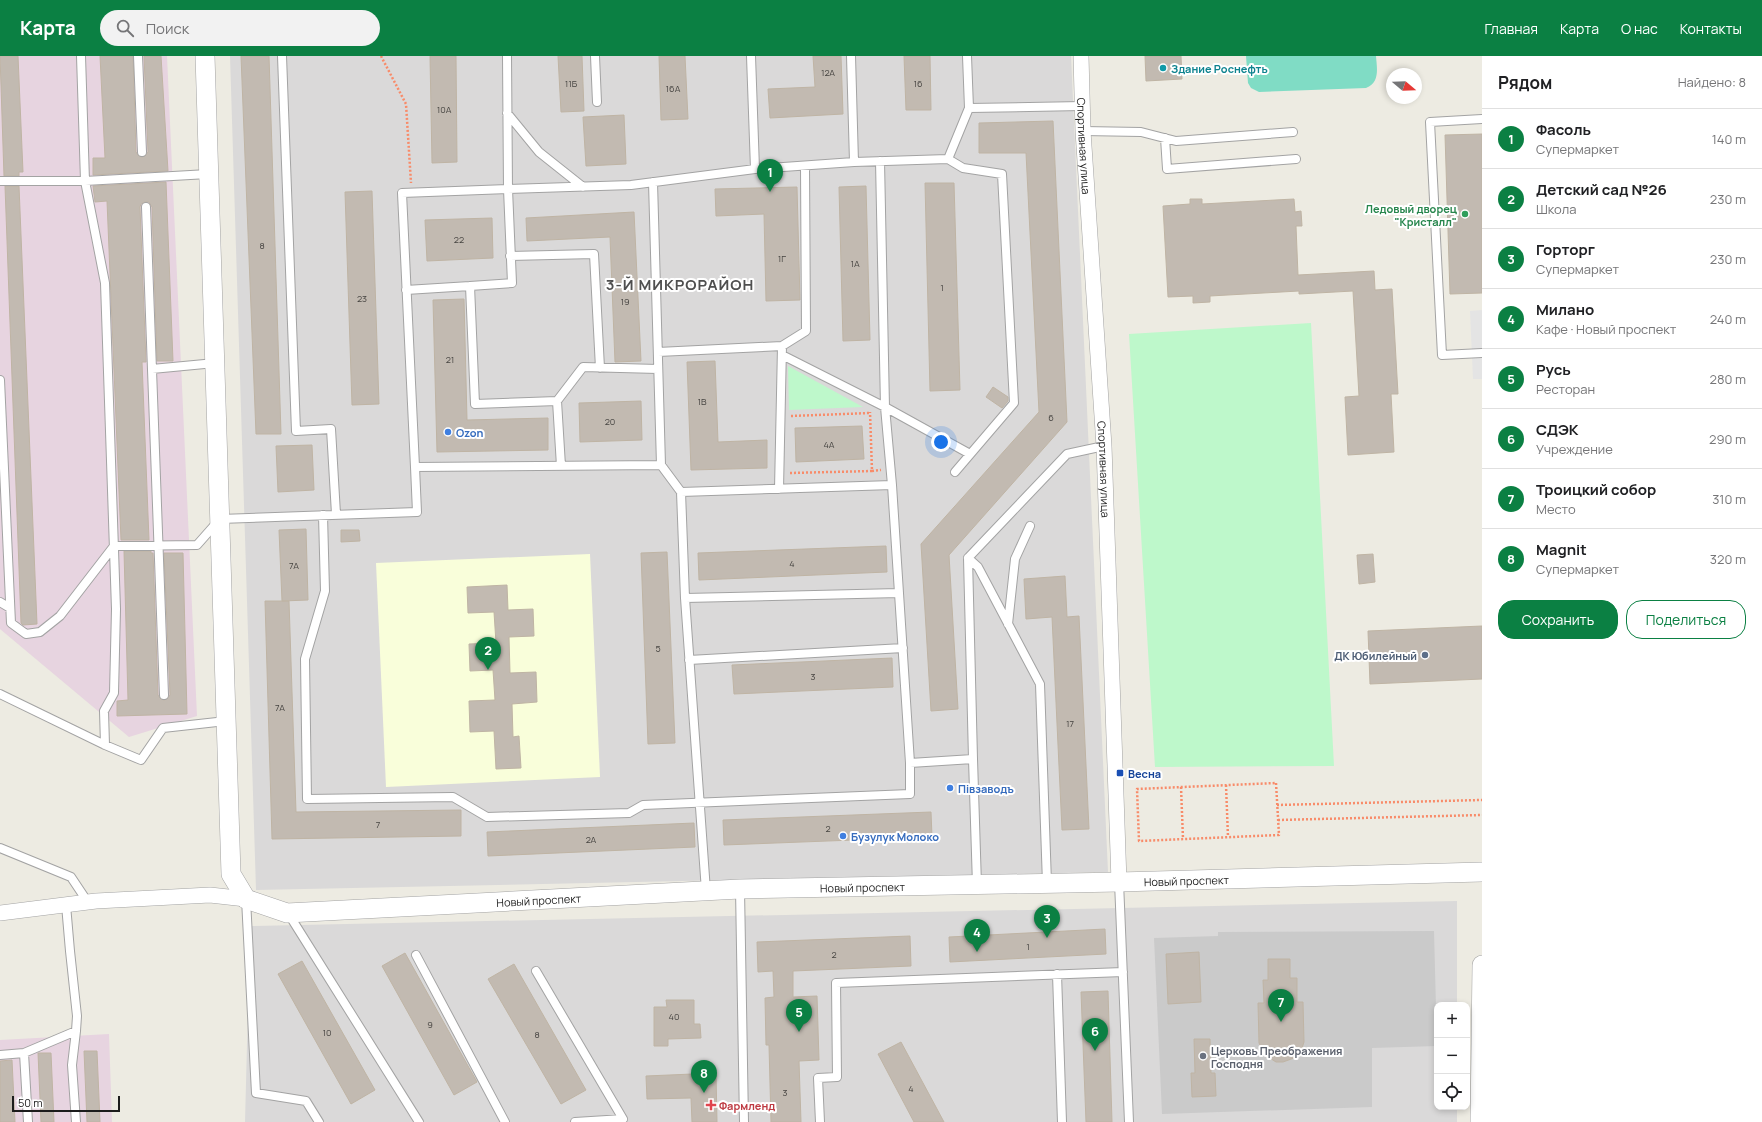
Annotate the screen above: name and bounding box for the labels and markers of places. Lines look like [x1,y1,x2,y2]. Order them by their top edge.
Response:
place label: Здание Роснефть [1171,61,1268,76]
marker: Здание Роснефть [1158,63,1168,73]
pin: 1 [757,159,783,192]
place label: Ледовый дворец "Кристалл" [1365,201,1458,229]
marker: Ледовый дворец "Кристалл" [1460,209,1470,219]
place label: Ozon [456,425,483,440]
marker: Ozon [443,427,453,437]
pin: 2 [475,637,501,670]
place label: ДК Юбилейный [1334,648,1417,663]
marker: ДК Юбилейный [1420,650,1430,660]
place label: Весна [1128,766,1161,781]
marker: Весна [1115,768,1125,778]
place label: Півзаводъ [958,781,1014,796]
marker: Півзаводъ [945,783,955,793]
place label: Бузулук Молоко [851,829,939,844]
marker: Бузулук Молоко [838,831,848,841]
pin: 3 [1034,905,1060,938]
pin: 4 [964,919,990,952]
pin: 7 [1268,989,1294,1022]
pin: 5 [786,999,812,1032]
pin: 6 [1082,1018,1108,1051]
place label: Церковь Преображения Господня [1211,1043,1343,1071]
marker: Церковь Преображения Господня [1198,1051,1208,1061]
pin: 8 [691,1060,717,1093]
place label: Фармленд [719,1098,775,1113]
marker: Фармленд [706,1100,716,1110]

